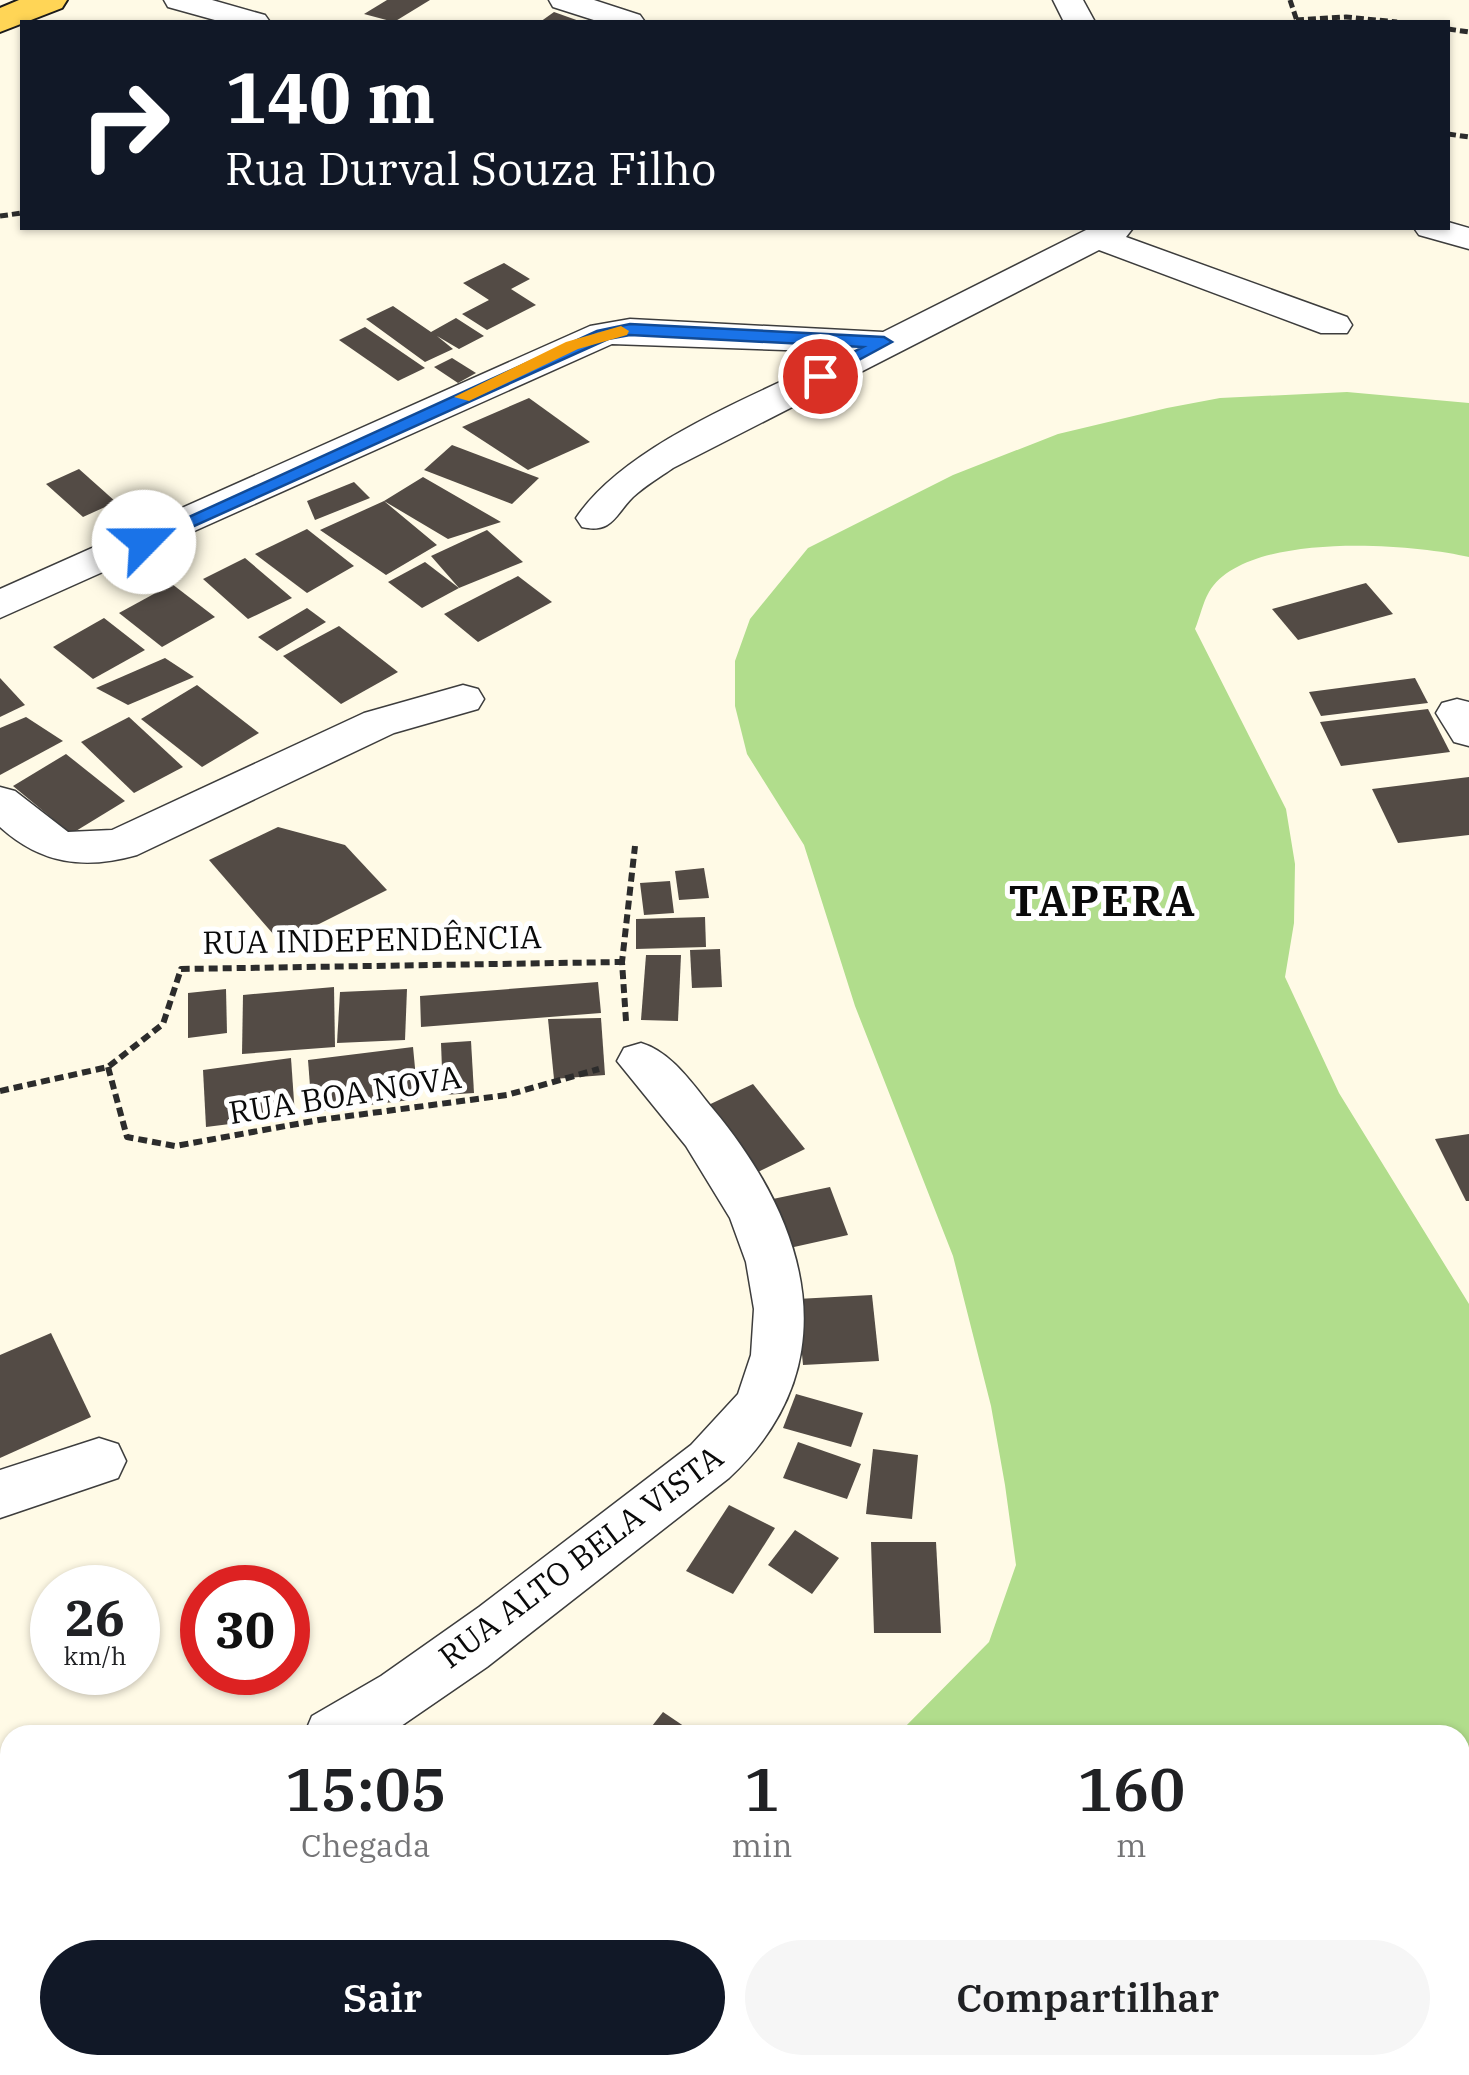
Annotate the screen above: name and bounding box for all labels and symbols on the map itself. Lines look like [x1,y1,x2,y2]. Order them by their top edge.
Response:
pin [778,334,863,419]
position arrow [92,490,196,594]
district label: TAPERA [1009,873,1197,928]
street label: RUA INDEPENDÊNCIA [202,915,542,963]
street label: RUA BOA NOVA [226,1055,464,1133]
street label: RUA ALTO BELA VISTA [430,1435,731,1677]
speed limit sign: 30 [180,1565,310,1695]

